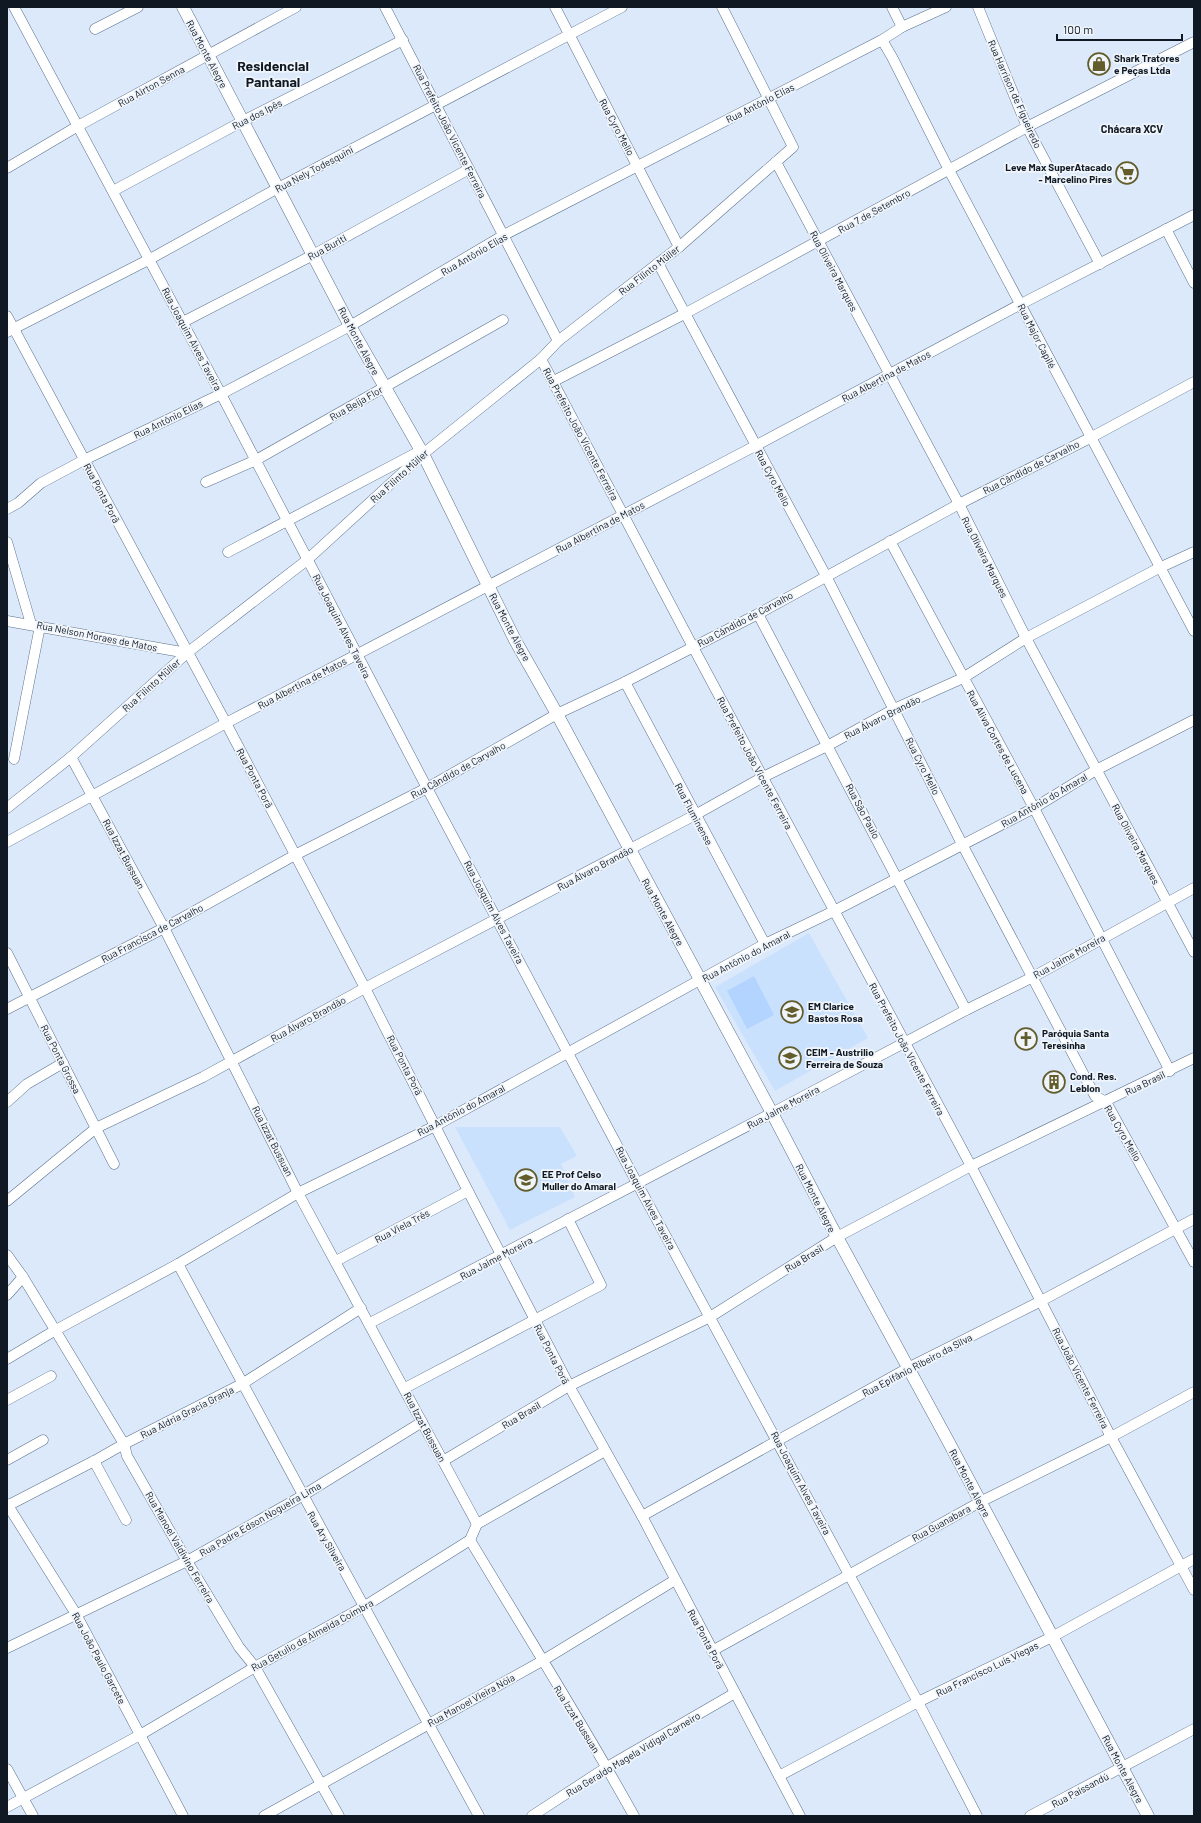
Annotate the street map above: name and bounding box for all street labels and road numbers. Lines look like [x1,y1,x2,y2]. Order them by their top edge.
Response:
street label: Rua Monte Alegre [184,18,230,90]
street label: Rua Harrison de Figueiredo [986,38,1044,150]
street label: Rua Prefeito João Vicente Ferreira [411,62,489,200]
street label: Rua Airton Senna [116,63,186,109]
street label: Rua Antônio Elias [724,81,796,125]
street label: Rua dos Ipês [230,96,284,132]
street label: Rua Cyro Mello [597,96,637,158]
street label: Rua Nely Todesquini [273,143,355,195]
street label: Rua 7 de Setembro [836,186,912,236]
street label: Rua Oliveira Marques [808,229,860,314]
street label: Rua Antônio Elias [438,230,510,278]
street label: Rua Buriti [306,231,348,263]
street label: Rua Filinto Müller [616,242,682,298]
street label: Rua Joaquim Alves Taveira [160,285,224,393]
street label: Rua Major Capilé [1015,302,1059,370]
street label: Rua Monte Alegre [336,305,382,377]
street label: Rua Albertina de Matos [840,347,933,405]
street label: Rua Prefeito João Vicente Ferreira [541,366,621,502]
street label: Rua Beija Flor [327,383,385,423]
street label: Rua Antônio Elias [132,397,205,441]
street label: Rua Cândido de Carvalho [981,437,1081,497]
street label: Rua Filinto Müller [367,447,431,505]
street label: Rua Cyro Mello [753,447,793,509]
street label: Rua Ponta Porã [81,461,123,525]
street label: Rua Albertina de Matos [554,498,647,556]
street label: Rua Oliveira Marques [959,514,1011,600]
street label: Rua Joaquim Alves Taveira [310,572,374,680]
street label: Rua Cândido de Carvalho [695,589,795,649]
street label: Rua Monte Alegre [487,591,533,663]
street label: Rua Nelson Moraes de Matos [36,618,159,654]
street label: Rua Albertina de Matos [256,654,349,712]
street label: Rua Filinto Müller [119,656,183,714]
street label: Rua Aliva Cortes de Lucena [964,688,1032,796]
street label: Rua Álvaro Brandão [842,693,922,741]
street label: Rua Prefeito João Vicente Ferreira [715,695,795,831]
street label: Rua Cyro Mello [903,735,943,797]
street label: Rua Cândido de Carvalho [408,739,508,801]
street label: Rua Ponta Porã [234,746,276,810]
street label: Rua Antônio do Amaral [999,770,1089,830]
street label: Rua Fluminense [673,781,715,847]
street label: Rua São Paulo [843,781,883,841]
street label: Rua Oliveira Marques [1110,802,1162,887]
street label: Rua Izzat Bussuan [100,817,148,891]
street label: Rua Álvaro Brandão [555,843,635,893]
street label: Rua Joaquim Alves Taveira [462,858,526,966]
street label: Rua Monte Alegre [639,876,687,948]
street label: Rua Francisca de Carvalho [99,901,205,965]
street label: Rua Antônio do Amaral [700,928,792,984]
street label: Rua Jaime Moreira [1031,931,1107,981]
street label: Rua Prefeito João Vicente Ferreira [867,981,947,1117]
street label: Rua Álvaro Brandão [268,993,348,1045]
street label: Rua Ponta Grossa [38,1023,84,1095]
street label: Rua Ponta Porã [385,1033,425,1097]
street label: Rua Brasil [1123,1068,1167,1098]
street label: Rua Antônio do Amaral [415,1082,507,1138]
street label: Rua Jaime Moreira [745,1083,821,1131]
street label: Rua Cyro Mello [1102,1103,1144,1163]
street label: Rua Izzat Bussuan [250,1104,296,1178]
street label: Rua Joaquim Alves Taveira [614,1144,678,1252]
street label: Rua Monte Alegre [794,1162,838,1234]
street label: Rua Viela Três [372,1206,432,1246]
street label: Rua Jaime Moreira [458,1234,534,1282]
street label: Rua Brasil [782,1241,826,1275]
street label: Rua Ponta Porã [532,1322,572,1386]
street label: Rua João Vicente Ferreira [1050,1325,1112,1431]
street label: Rua Epifânio Ribeiro da Silva [860,1331,974,1399]
street label: Rua Aldria Gracia Granja [138,1383,236,1441]
street label: Rua Izzat Bussuan [401,1390,449,1464]
street label: Rua Brasil [499,1399,543,1431]
street label: Rua Joaquim Alves Taveira [769,1429,833,1537]
street label: Rua Monte Alegre [947,1447,993,1519]
street label: Rua Padre Edson Nogueira Lima [197,1479,323,1559]
street label: Rua Manoel Valdivino Ferreira [143,1489,217,1605]
street label: Rua Guanabara [910,1502,972,1544]
street label: Rua Ary Silveira [305,1509,349,1573]
street label: Rua Getulio de Almeida Coimbra [249,1596,375,1674]
street label: Rua Ponta Porã [685,1607,727,1671]
street label: Rua João Paulo Garcete [70,1610,128,1706]
street label: Rua Francisco Luís Viegas [934,1639,1040,1699]
street label: Rua Manoel Vieira Nóia [425,1671,517,1729]
street label: Rua Izzat Bussuan [551,1683,603,1755]
street label: Rua Geraldo Magela Vidigal Carneiro [564,1709,702,1799]
street label: Rua Monte Alegre [1100,1733,1146,1805]
street label: Rua Paissandú [1049,1770,1111,1810]

